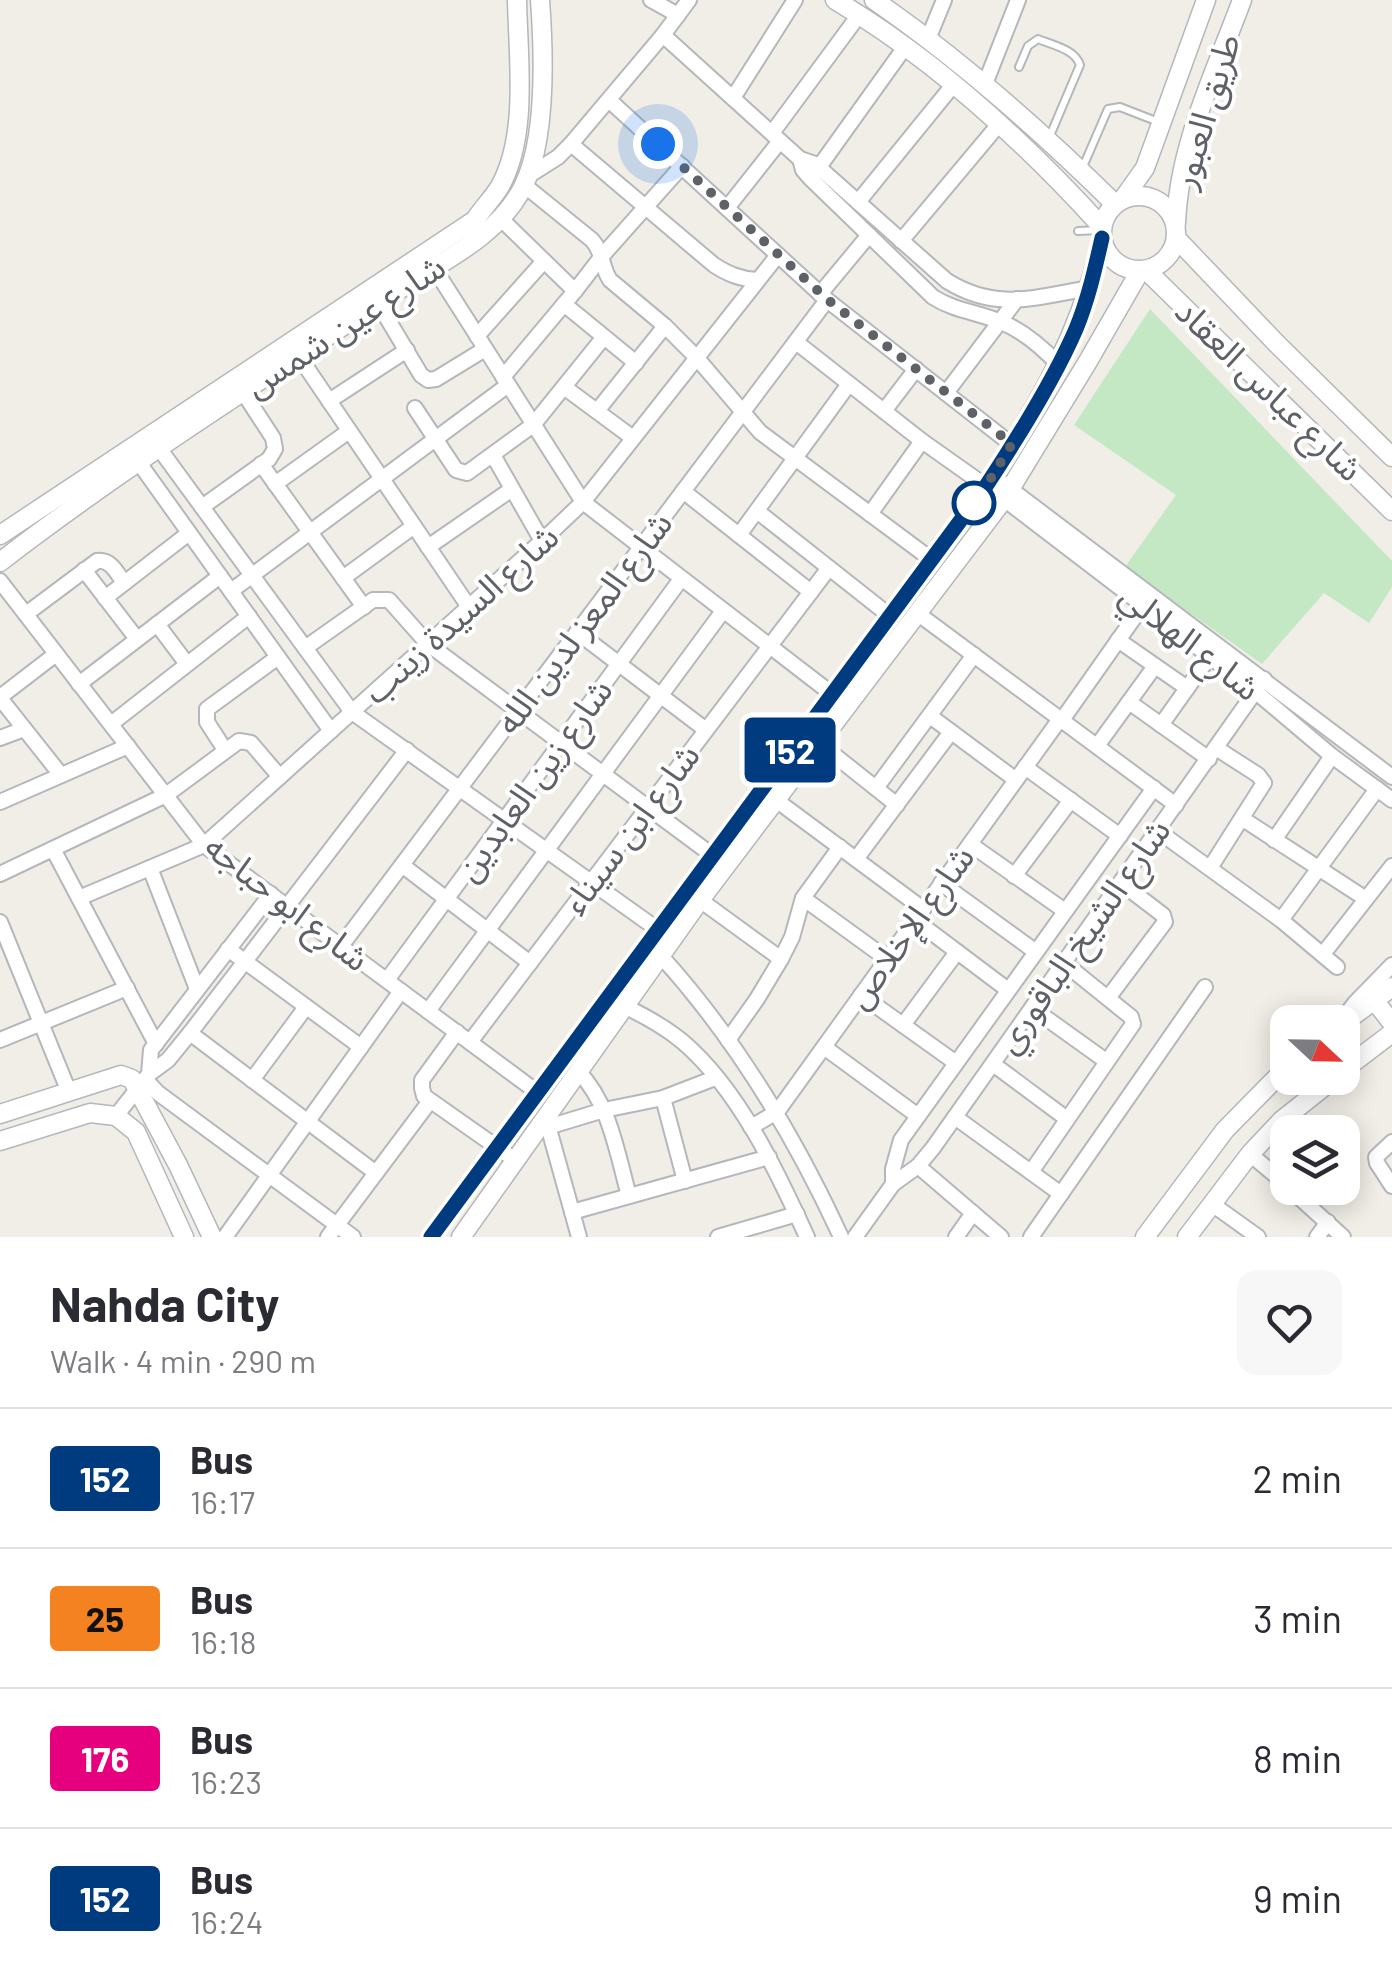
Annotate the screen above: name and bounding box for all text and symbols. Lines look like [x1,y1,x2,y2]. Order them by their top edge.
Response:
street label: طريق العبور [1160,28,1249,194]
your location [633,119,683,169]
street label: شارع عين شمس [236,244,456,411]
street label: شارع عباس العقاد [1163,289,1373,494]
unlabelled marker [953,482,995,524]
street label: شارع المعز لدين الله [485,502,685,746]
street label: شارع السيدة زينب [354,514,570,716]
street label: شارع الهلالي [1108,573,1270,715]
street label: شارع زين العابدين [445,669,626,892]
line badge: 152 [732,718,848,782]
text: 152 [765,729,815,771]
street label: شارع ابن سيناء [552,734,713,926]
street label: شارع الشيخ الباقوري [985,810,1184,1065]
street label: شارع ابو حباجه [193,824,379,984]
street label: شارع الإخلاص [835,836,987,1020]
north arrow [1270,1005,1360,1095]
map controls [1270,1005,1360,1205]
button: layers [1270,1115,1360,1205]
button: heart [1237,1270,1342,1375]
text: Nahda City [50,1274,279,1332]
text: Walk · 4 min · 290 m [50,1341,316,1379]
text: Bus [190,1436,253,1482]
text: 2 min [1252,1455,1342,1501]
text: 152 [80,1457,130,1499]
text: 16:17 [190,1482,255,1520]
text: Bus [190,1576,253,1622]
text: 3 min [1253,1595,1342,1641]
text: 25 [86,1597,124,1639]
text: 16:18 [190,1622,256,1660]
text: Bus [190,1716,253,1762]
text: 8 min [1253,1735,1342,1781]
text: 176 [81,1737,129,1779]
text: 16:23 [190,1762,262,1800]
text: Bus [190,1856,253,1902]
text: 9 min [1253,1875,1342,1921]
text: 152 [80,1877,130,1919]
text: 16:24 [190,1902,263,1940]

